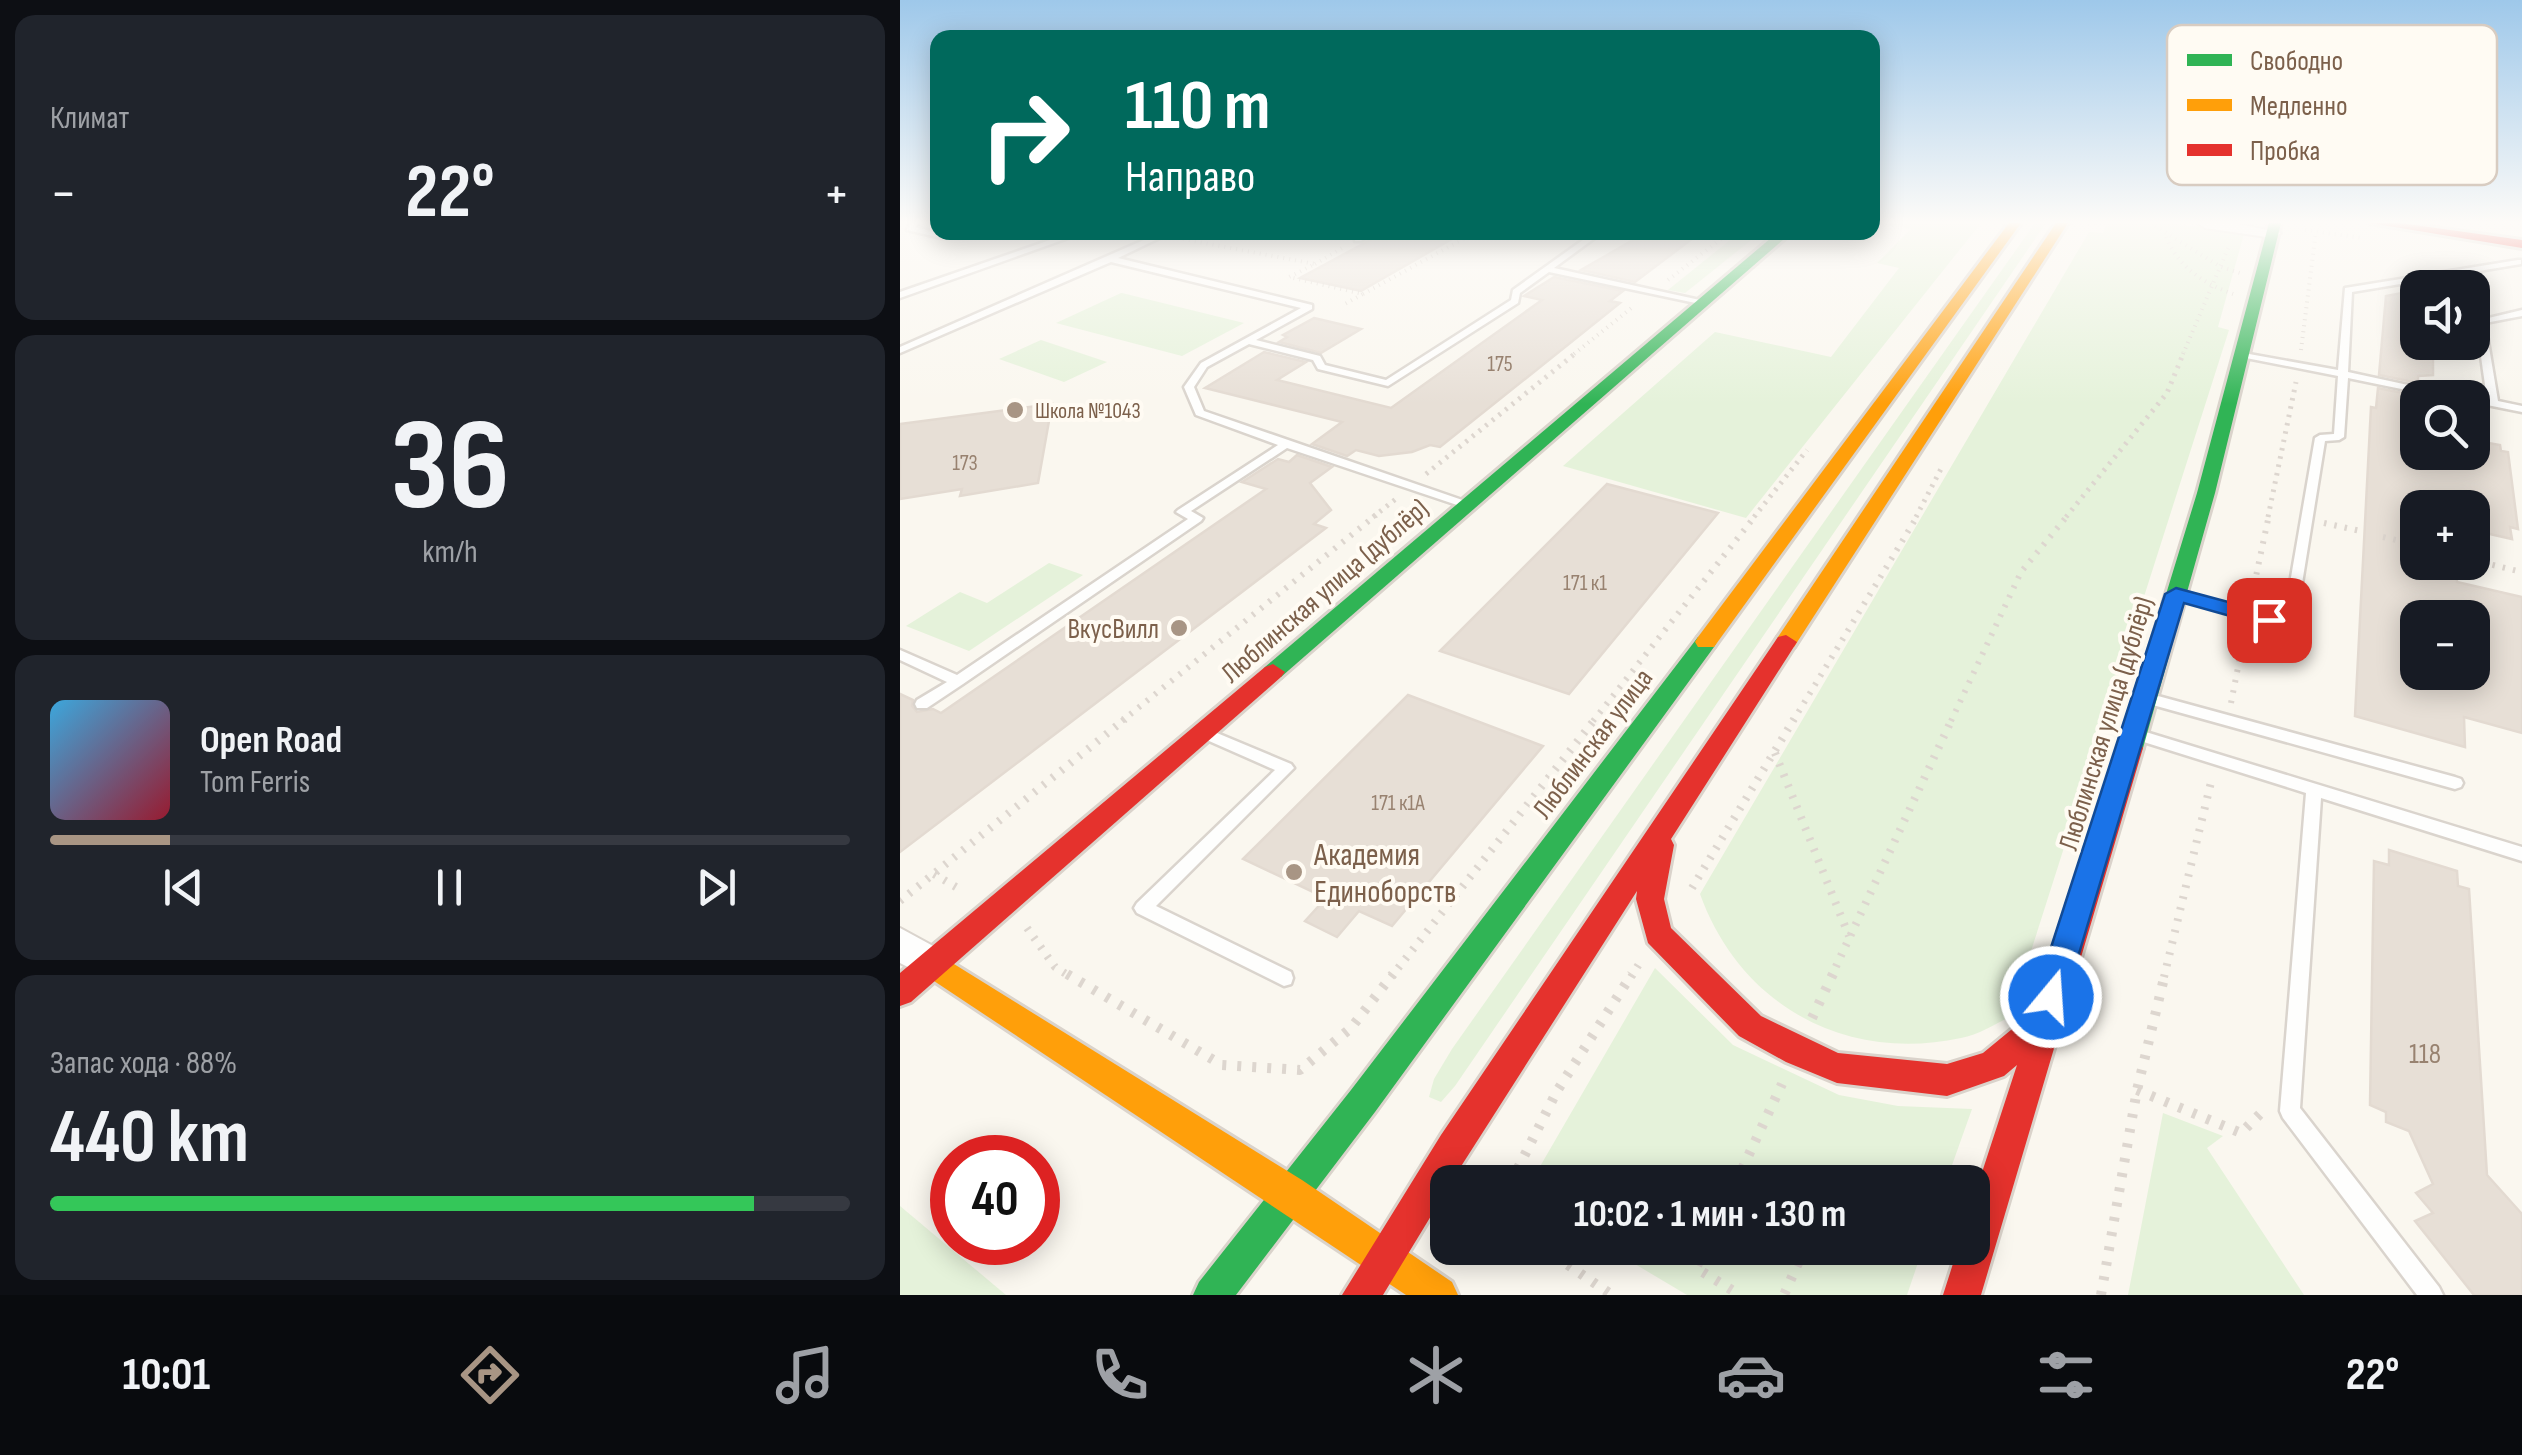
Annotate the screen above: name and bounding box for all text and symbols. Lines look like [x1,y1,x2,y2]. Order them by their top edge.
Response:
legend [2167,25,2497,185]
text: Свободно [2250,45,2343,78]
text: 110 m [1125,65,1271,149]
icon: right [960,70,1090,200]
text: Медленно [2250,90,2348,123]
text: Климат [50,99,129,138]
text: Пробка [2250,135,2320,168]
text: 22° [405,148,495,239]
text: Направо [1125,150,1255,205]
text: − [50,161,77,228]
text: + [823,161,850,228]
map controls [2400,270,2490,690]
button: sound [2400,270,2490,360]
house number: 175 [1487,351,1513,378]
button: search [2400,380,2490,470]
text: 36 [390,390,510,546]
place label: Школа №1043 [1035,398,1141,425]
marker: Школа №1043 [1004,399,1026,421]
house number: 173 [952,450,978,477]
button: + [2400,490,2490,580]
street label: Люблинская улица (дублёр) [1215,492,1435,690]
text: km/h [422,533,478,572]
house number: 171 к1 [1563,570,1607,597]
pin [2227,578,2312,663]
street label: Люблинская улица (дублёр) [2052,593,2161,854]
icon: arrive [2242,593,2297,648]
button: − [2400,600,2490,690]
place label: ВкусВилл [1067,613,1159,646]
marker: ВкусВилл [1168,617,1190,639]
street label: Люблинская улица [1526,663,1660,825]
text: Open Road [200,718,342,763]
text: Tom Ferris [200,763,310,802]
house number: 171 к1А [1371,790,1425,817]
place label: Академия Единоборств [1313,836,1456,912]
icon: previous [156,860,211,915]
icon: pause [422,860,477,915]
icon: next [689,860,744,915]
marker: Академия Единоборств [1283,861,1305,883]
position arrow [1999,945,2103,1049]
house number: 118 [2409,1038,2441,1071]
text: Запас хода · 88% [50,1044,237,1083]
text: 440 km [50,1093,249,1184]
speed limit sign: 40 [930,1135,1060,1265]
text: 10:02 · 1 мин · 130 m [1574,1192,1846,1237]
icon: directions [455,1340,525,1410]
icon: music [770,1340,840,1410]
icon: phone [1085,1340,1155,1410]
icon: climate [1401,1340,1471,1410]
icon: car [1716,1340,1786,1410]
icon: filters [2031,1340,2101,1410]
text: 10:01 [123,1348,210,1403]
text: 22° [2346,1348,2399,1403]

